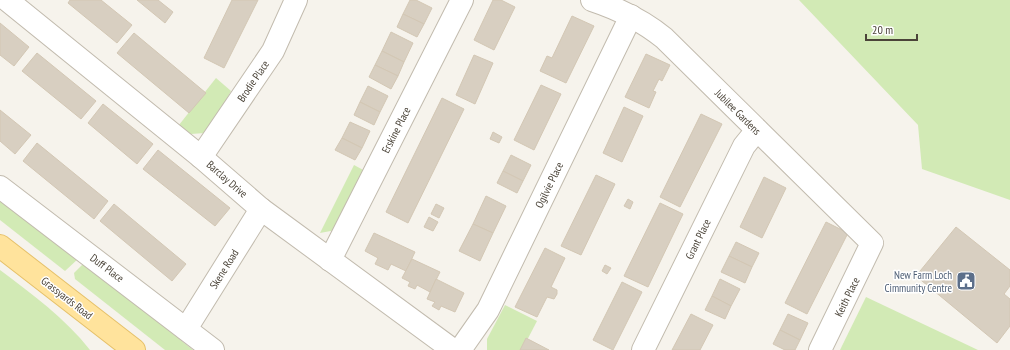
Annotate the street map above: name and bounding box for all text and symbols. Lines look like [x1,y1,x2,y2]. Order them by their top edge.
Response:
scale bar [866,16,917,42]
text: 20 m [872,22,893,37]
street label: Brodie Place [234,57,272,104]
street label: Jubilee Gardens [711,85,764,138]
street label: Erskine Place [378,104,414,155]
street label: Barclay Drive [204,157,251,201]
street label: Ogilvie Place [532,159,566,210]
street label: Grant Place [682,216,714,261]
street label: Skene Road [206,246,242,291]
street label: Duff Place [87,251,127,286]
place label: New Farm Loch Cimmunity Centre [884,268,952,295]
public building icon: New Farm Loch Cimmunity Centre [955,270,977,292]
street label: Grassyards Road [39,274,96,323]
street label: Keith Place [831,275,863,319]

